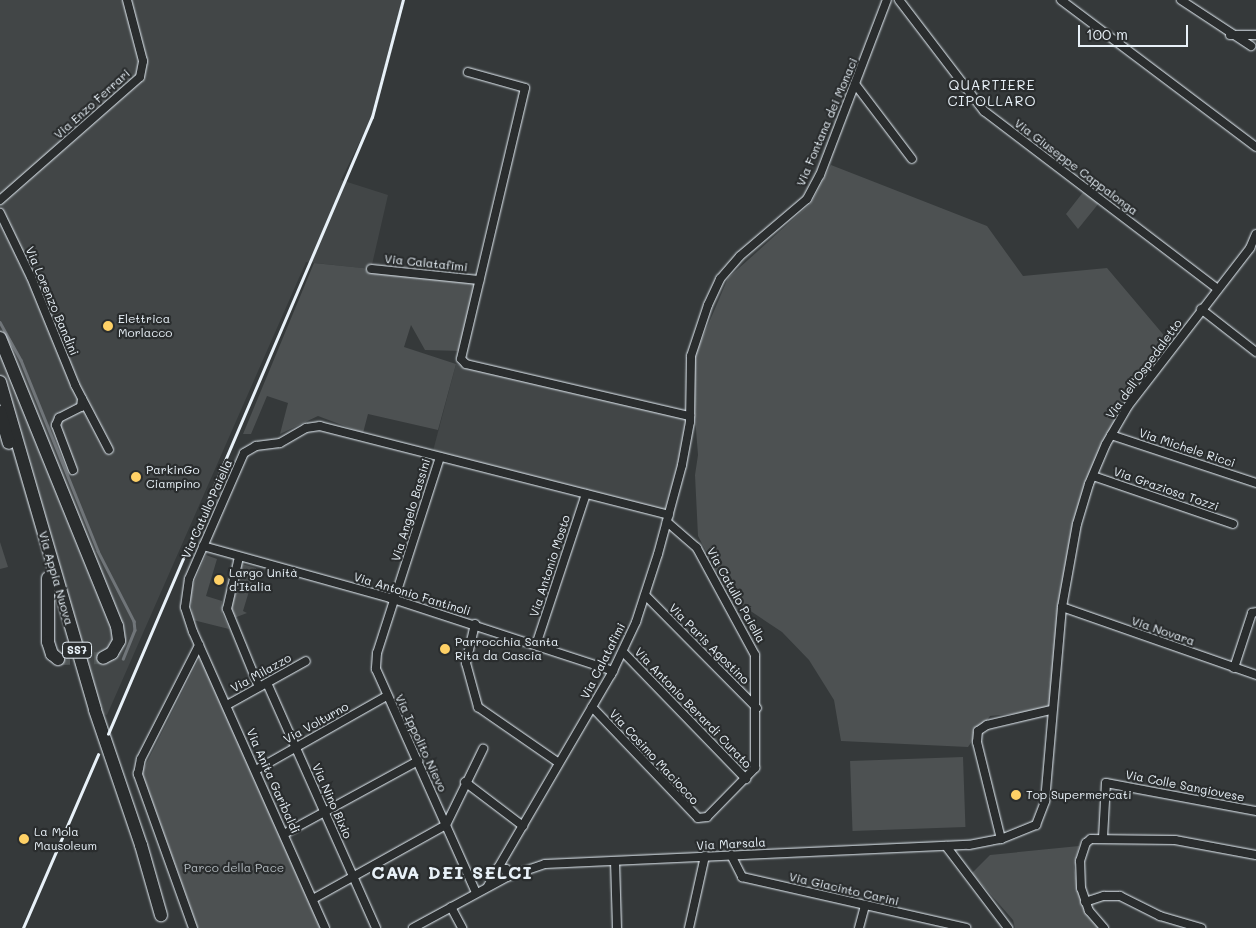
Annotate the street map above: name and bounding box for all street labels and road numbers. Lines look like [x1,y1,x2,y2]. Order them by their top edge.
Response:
street label: Via Fontana dei Monaci [793,56,861,188]
street label: Via Enzo Ferrari [51,66,133,142]
street label: Via Giuseppe Cappalonga [1011,116,1141,218]
street label: Via Lorenzo Bandini [23,244,81,358]
street label: Via Calatafimi [384,251,468,275]
street label: Via dell'Ospedaletto [1103,316,1185,422]
street label: Via Michele Ricci [1137,426,1237,470]
street label: Via Catullo Paiella [179,457,235,561]
street label: Via Angelo Bassini [389,457,433,563]
street label: Via Graziosa Tozzi [1111,464,1221,514]
street label: Via Antonio Mosto [527,513,573,619]
street label: Via Appia Nuova [36,529,76,627]
street label: Via Catullo Paiella [704,545,768,645]
street label: Via Antonio Fantinoli [352,569,472,619]
street label: Via Paris Agostino [666,601,752,687]
street label: Via Novara [1129,613,1197,649]
street label: Via Calatafimi [578,621,628,701]
road number: SS7 [62,642,92,658]
street label: Via Antonio Berardi Curato [632,645,754,771]
street label: Via Milazzo [228,650,294,696]
street label: Via Ippolito Nievo [392,692,450,794]
street label: Via Volturno [281,699,351,747]
street label: Via Cosimo Maciocco [606,707,702,807]
street label: Via Anita Garibaldi [243,726,303,836]
street label: Via Nino Bixio [309,761,355,841]
street label: Via Colle Sangiovese [1124,767,1246,805]
street label: Via Marsala [696,835,766,853]
street label: Via Giacinto Carini [788,869,900,909]

